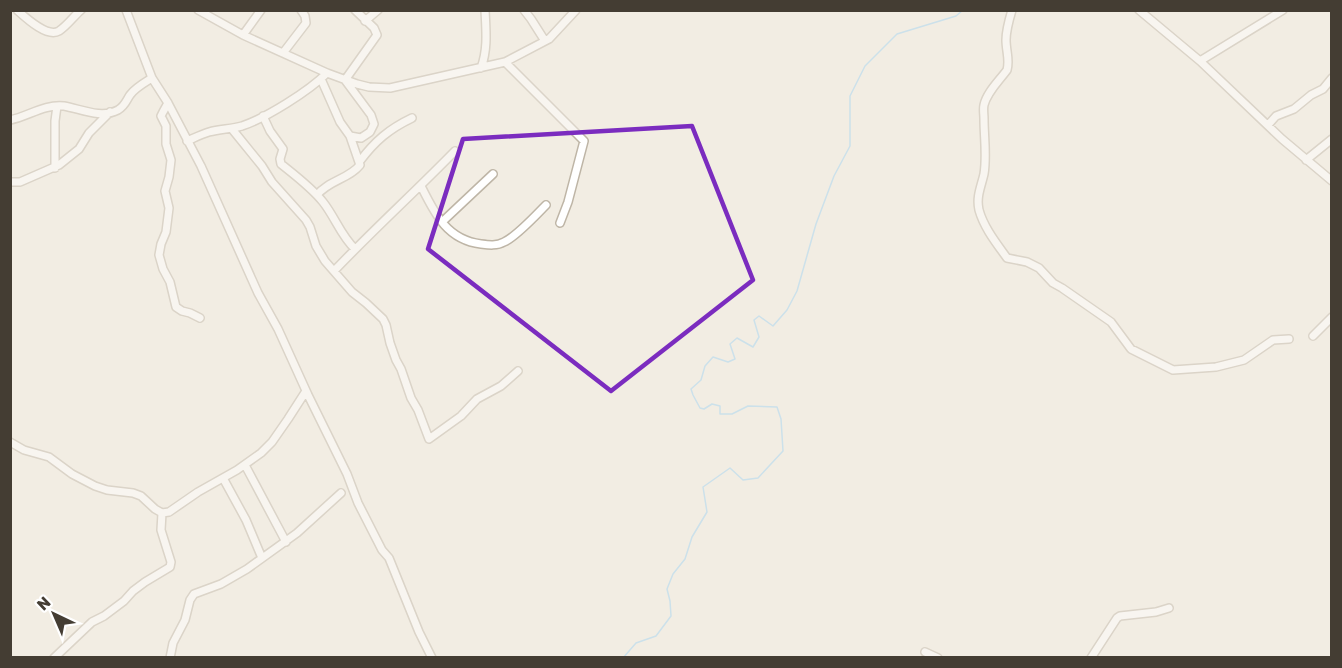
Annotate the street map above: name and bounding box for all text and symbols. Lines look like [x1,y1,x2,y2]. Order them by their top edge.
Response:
north arrow [24,584,84,644]
text: N [33,593,55,614]

